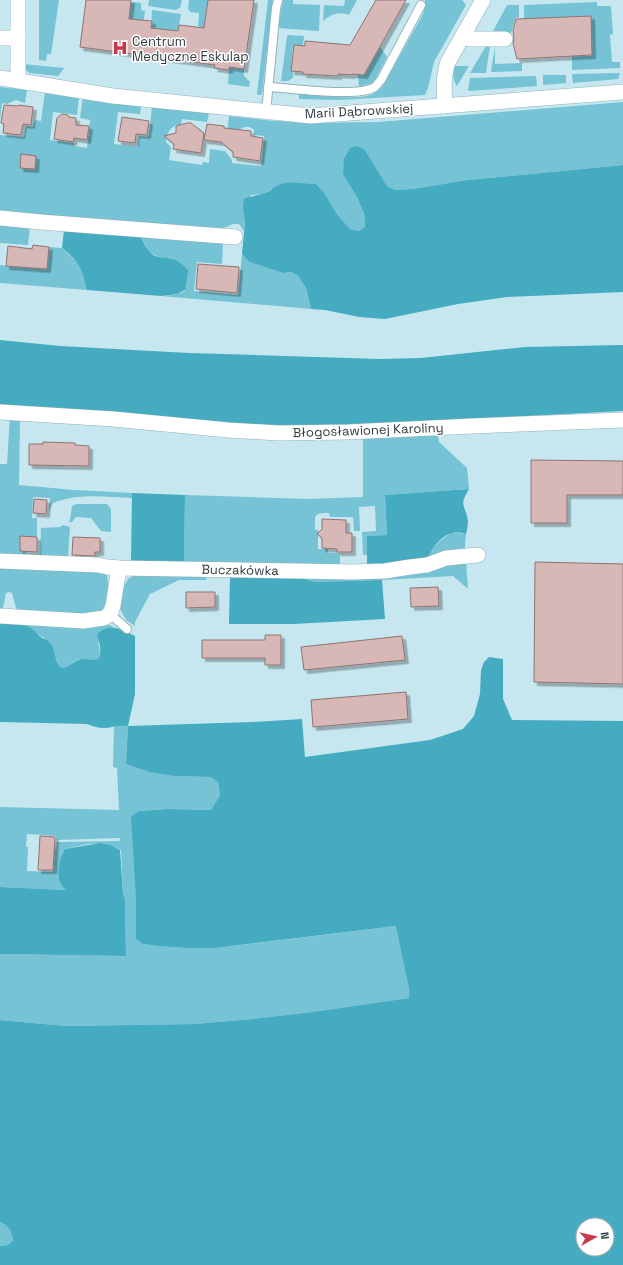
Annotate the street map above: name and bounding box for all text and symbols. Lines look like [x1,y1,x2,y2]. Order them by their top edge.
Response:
place label: Centrum Medyczne Eskulap [132,33,249,65]
hospital icon: Centrum Medyczne Eskulap [111,39,129,57]
street label: Marii Dąbrowskiej [304,100,414,122]
street label: Błogosławionej Karoliny [292,419,444,441]
street label: Buczakówka [201,561,279,579]
north arrow [575,1217,615,1257]
text: N [597,1231,612,1240]

